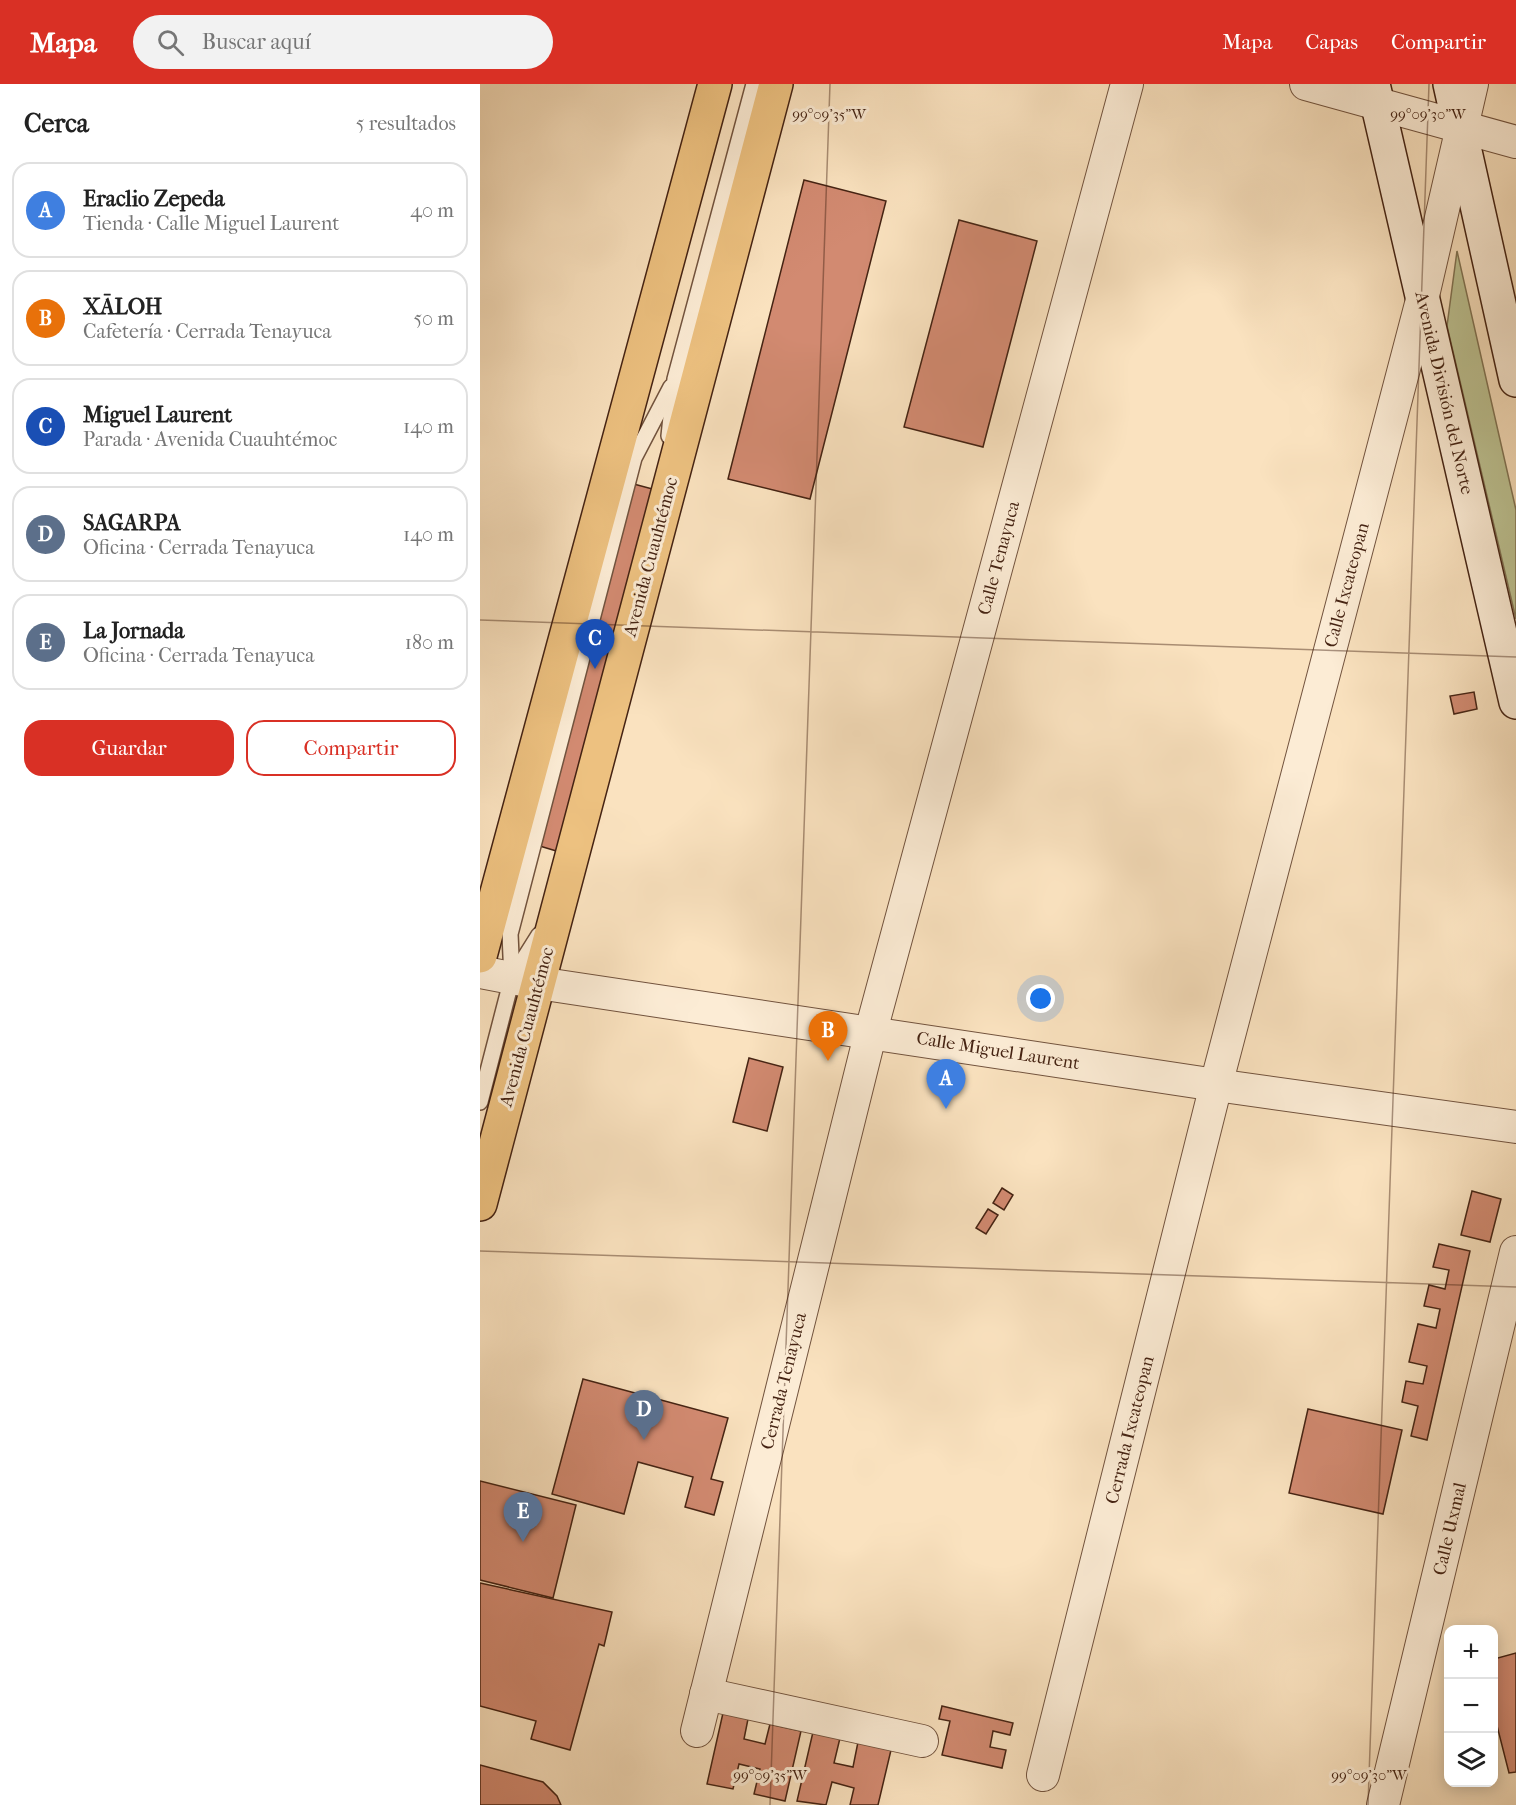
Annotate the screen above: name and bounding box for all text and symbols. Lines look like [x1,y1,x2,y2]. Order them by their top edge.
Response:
search box [133,15,553,69]
text: Mapa [30,26,97,59]
icon: search [154,26,187,59]
text: Buscar aquí [202,29,311,55]
text: Mapa [1222,30,1272,54]
text: Capas [1305,30,1358,54]
text: Compartir [1391,30,1486,54]
text: 99°09'35"W [792,105,867,123]
text: 99°09'30"W [1390,105,1467,123]
text: Cerca [24,108,89,139]
text: 5 resultados [356,112,456,135]
text: Eraclio Zepeda [83,186,225,212]
text: A [39,199,52,222]
text: 40 m [410,199,454,222]
text: Tienda · Calle Miguel Laurent [83,212,339,235]
street label: Avenida División del Norte [1410,289,1478,497]
text: XĀLOH [83,294,162,320]
text: B [39,307,52,330]
text: 50 m [413,307,454,330]
text: Cafetería · Cerrada Tenayuca [83,320,331,343]
text: Miguel Laurent [83,402,232,428]
text: C [39,415,52,438]
text: 140 m [403,415,454,438]
text: Parada · Avenida Cuauhtémoc [83,428,337,451]
street label: Avenida Cuauhtémoc [619,475,682,640]
street label: Calle Tenayuca [974,498,1024,617]
text: SAGARPA [83,510,181,536]
street label: Calle Ixcateopan [1320,520,1374,650]
text: D [38,523,53,546]
text: 140 m [403,523,454,546]
text: Oficina · Cerrada Tenayuca [83,536,314,559]
text: La Jornada [83,618,185,644]
pin: C [576,620,614,669]
text: E [39,631,52,654]
text: 180 m [405,631,454,654]
text: Oficina · Cerrada Tenayuca [83,644,314,667]
button: Guardar [24,720,234,776]
button: Compartir [246,720,456,776]
street label: Avenida Cuauhtémoc [495,945,558,1110]
your location [1026,984,1055,1013]
pin: B [808,1012,848,1061]
street label: Calle Miguel Laurent [915,1028,1082,1074]
pin: A [926,1060,966,1109]
street label: Cerrada Tenayuca [757,1310,811,1452]
street label: Cerrada Ixcateopan [1101,1353,1159,1506]
pin: D [624,1390,664,1440]
street label: Calle Uxmal [1429,1480,1471,1577]
pin: E [504,1492,543,1542]
map controls [1444,1625,1498,1787]
button: + [1444,1625,1498,1679]
button: − [1444,1679,1498,1733]
button: layers [1444,1733,1498,1787]
text: 99°09'35"W [733,1766,808,1784]
text: 99°09'30"W [1331,1766,1408,1784]

